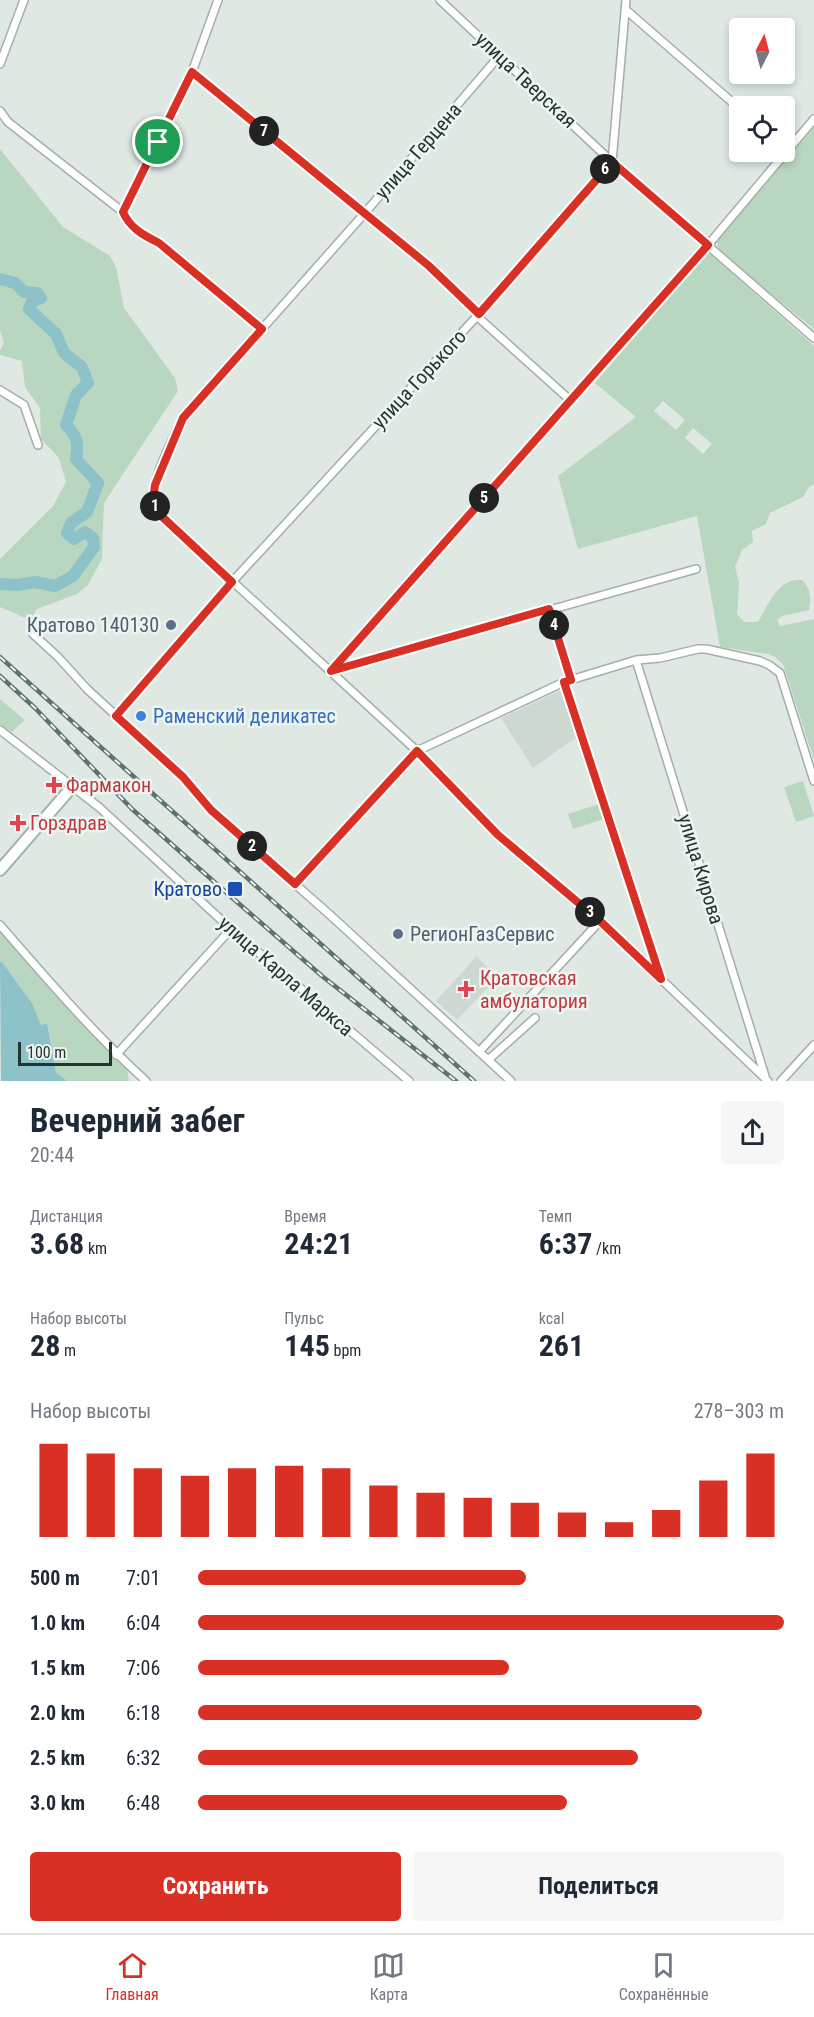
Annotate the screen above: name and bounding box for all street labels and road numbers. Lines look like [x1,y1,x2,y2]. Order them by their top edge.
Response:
street label: улица Тверская [470,27,582,133]
street label: улица Герцена [370,98,466,204]
street label: улица Горького [367,324,471,434]
street label: улица Кирова [673,811,729,927]
street label: улица Карла Маркса [214,911,358,1041]

